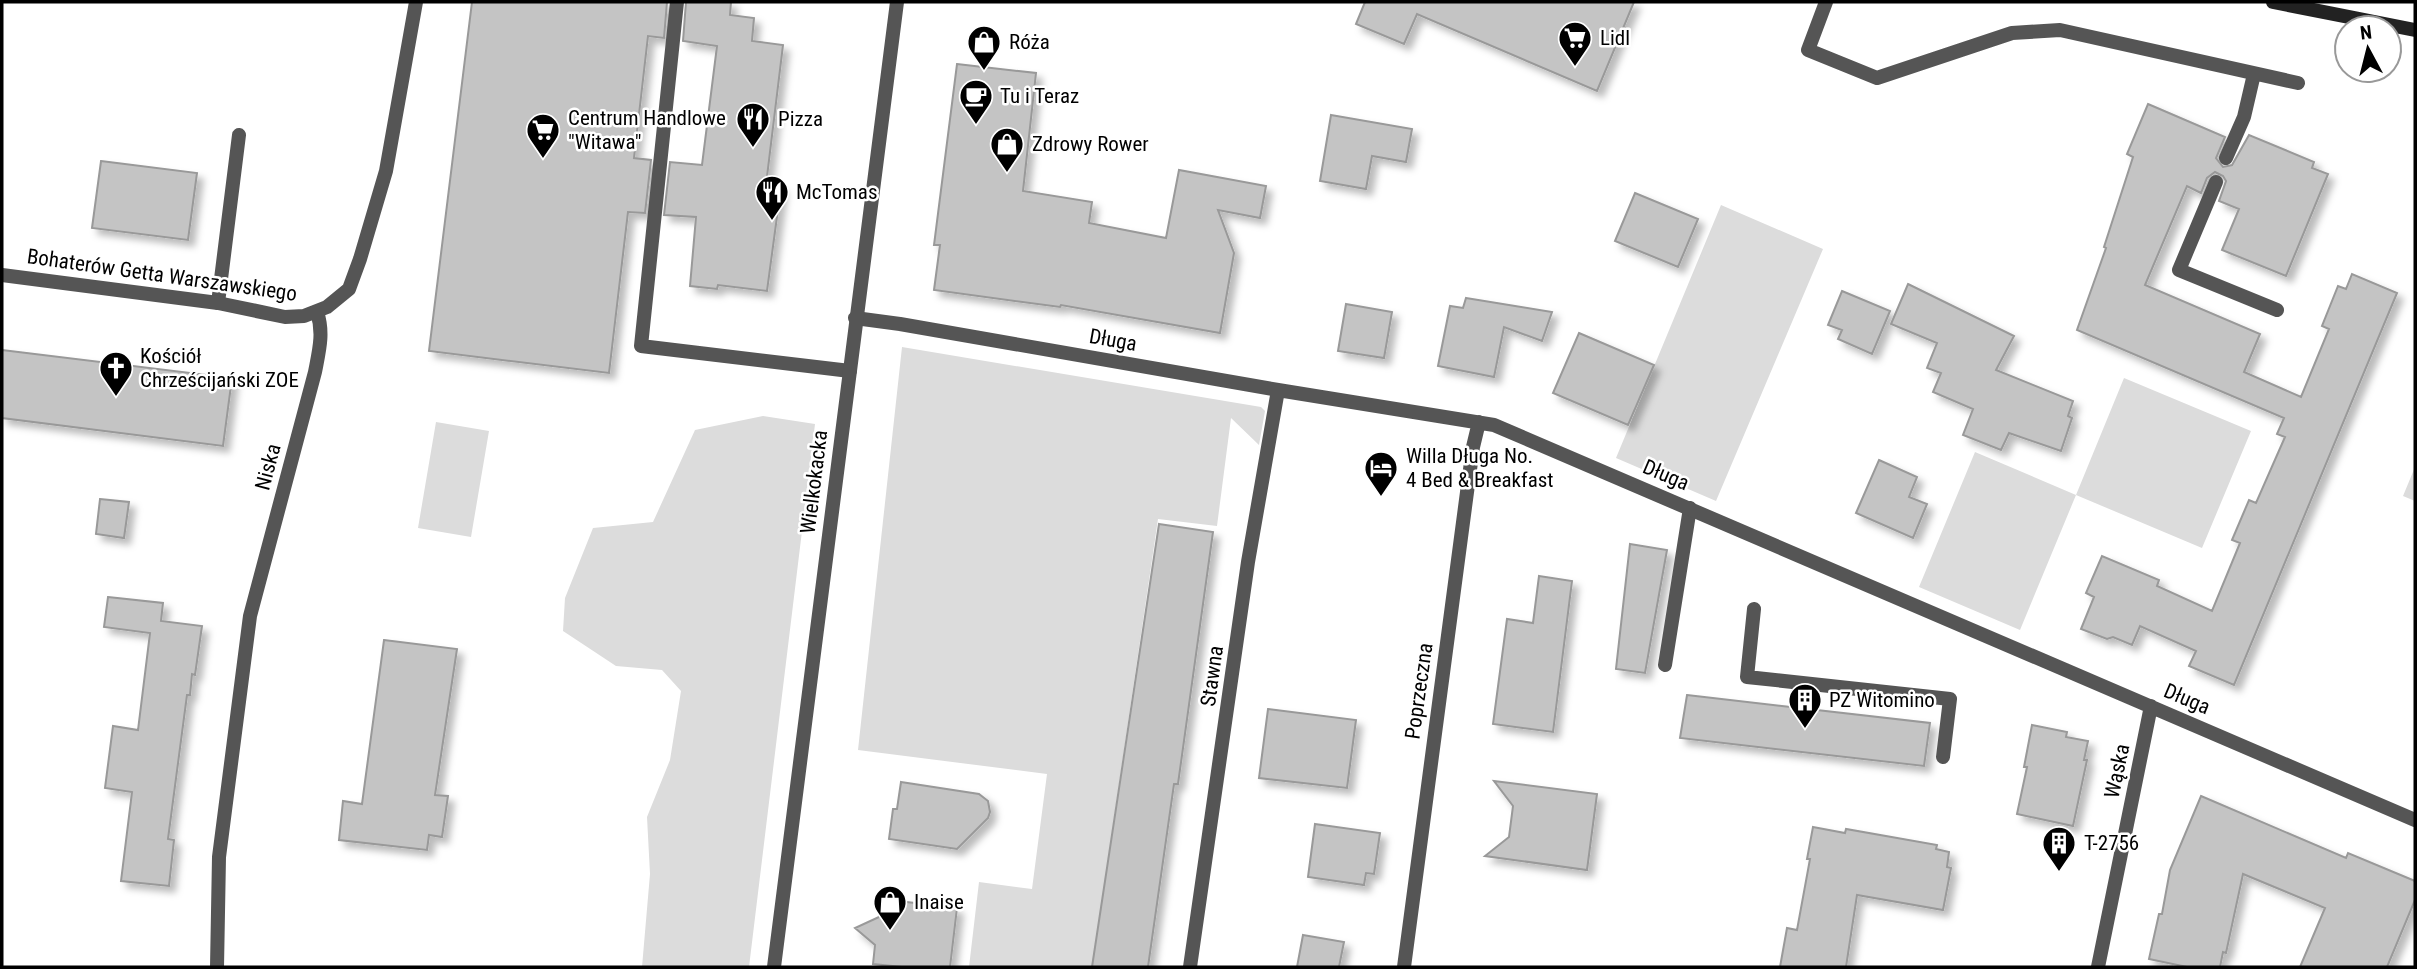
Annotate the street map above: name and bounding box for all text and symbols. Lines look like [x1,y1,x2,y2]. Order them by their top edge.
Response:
north arrow [2333,14,2403,84]
supermarket icon: Lidl [1556,19,1594,68]
text: N [2359,20,2373,45]
shop icon: Róża [965,23,1003,72]
place label: Lidl [1600,26,1630,50]
place label: Róża [1009,30,1050,54]
cafe icon: Tu i Teraz [957,77,995,126]
place label: Tu i Teraz [1000,84,1079,108]
restaurant icon: Pizza [734,100,772,149]
place label: Centrum Handlowe "Witawa" [568,106,726,154]
place label: Pizza [778,107,823,131]
supermarket icon: Centrum Handlowe "Witawa" [524,111,562,160]
shop icon: Zdrowy Rower [988,125,1026,174]
place label: Zdrowy Rower [1032,132,1149,156]
restaurant icon: McTomas [753,173,791,222]
place label: McTomas [796,180,877,204]
street label: Bohaterów Getta Warszawskiego [26,244,298,306]
street label: Długa [1087,324,1139,356]
place label: Kościół Chrześcijański ZOE [140,344,299,392]
church icon: Kościół Chrześcijański ZOE [97,349,135,398]
street label: Wielkokacka [796,429,832,535]
street label: Niska [250,441,286,493]
place label: Willa Długa No. 4 Bed & Breakfast [1406,444,1554,492]
hotel icon: Willa Długa No. 4 Bed & Breakfast [1362,449,1400,498]
street label: Długa [1639,455,1693,495]
street label: Poprzeczna [1400,641,1438,741]
street label: Stawna [1196,644,1228,708]
street label: Długa [2160,679,2214,719]
building icon: PZ Witomino [1786,681,1824,730]
place label: PZ Witomino [1829,688,1935,712]
street label: Wąska [2100,742,2134,800]
building icon: T-2756 [2040,824,2078,873]
place label: T-2756 [2084,831,2139,855]
shop icon: Inaise [871,883,909,932]
place label: Inaise [914,890,964,914]

